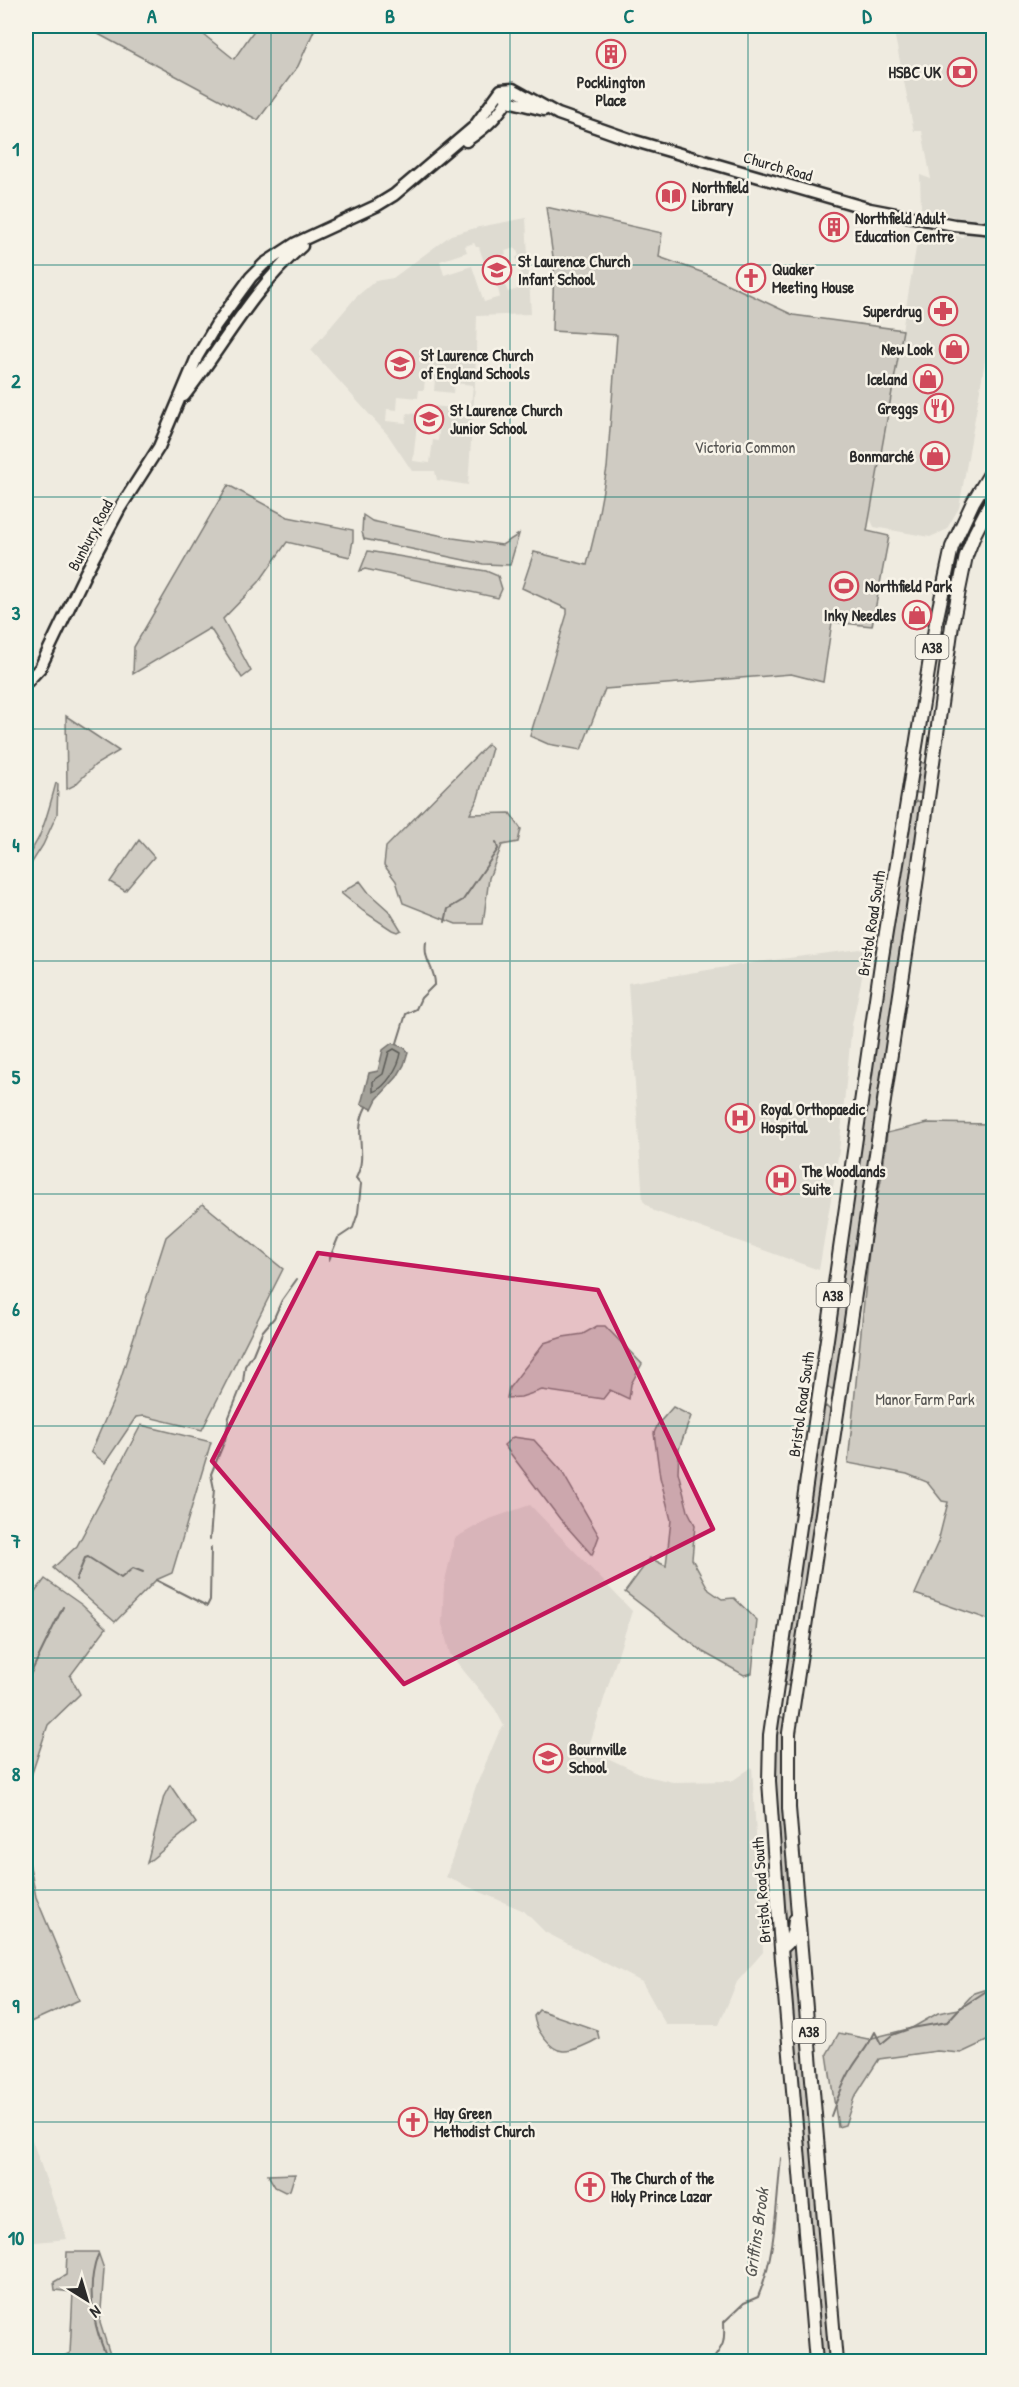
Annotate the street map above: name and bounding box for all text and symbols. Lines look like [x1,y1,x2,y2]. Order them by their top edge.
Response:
text: A [147,2,157,29]
text: B [385,2,395,29]
text: C [624,2,635,29]
text: D [862,2,872,29]
building icon: Pocklington Place [595,38,627,70]
bank icon: HSBC UK [946,56,978,88]
place label: HSBC UK [888,61,942,83]
place label: Pocklington Place [577,71,645,111]
text: 1 [12,135,20,162]
street label: Church Road [741,146,815,186]
place label: Northfield Library [692,176,749,217]
library icon: Northfield Library [655,180,687,212]
place label: Northfield Adult Education Centre [855,207,955,247]
building icon: Northfield Adult Education Centre [818,211,850,243]
place label: St Laurence Church Infant School [518,250,630,290]
school or university icon: St Laurence Church Infant School [481,254,513,286]
place label: Quaker Meeting House [772,258,855,299]
church icon: Quaker Meeting House [735,262,767,294]
pharmacy icon: Superdrug [927,295,959,327]
place label: Superdrug [863,300,922,323]
shop icon: New Look [938,333,970,365]
place label: New Look [882,338,933,360]
place label: St Laurence Church of England Schools [421,344,533,385]
school or university icon: St Laurence Church of England Schools [384,348,416,380]
shop icon: Iceland [912,363,944,395]
text: 2 [11,367,21,394]
place label: Iceland [867,368,908,390]
restaurant icon: Greggs [923,392,955,424]
place label: Greggs [877,397,919,420]
place label: St Laurence Church Junior School [450,399,562,439]
school or university icon: St Laurence Church Junior School [413,403,445,435]
park label: Victoria Common [694,436,796,458]
shop icon: Bonmarché [919,440,951,472]
place label: Bonmarché [850,445,915,467]
street label: Bunbury Road [62,496,118,574]
sports icon: Northfield Park [828,570,860,602]
place label: Northfield Park [865,575,952,597]
text: 3 [12,599,21,626]
shop icon: Inky Needles [901,599,933,631]
place label: Inky Needles [824,604,897,627]
road number: A38 [916,635,948,659]
text: 4 [12,831,20,858]
street label: Bristol Road South [852,869,890,977]
text: 5 [12,1063,21,1090]
place label: Royal Orthopaedic Hospital [761,1098,866,1139]
hospital icon: Royal Orthopaedic Hospital [724,1102,756,1134]
place label: The Woodlands Suite [801,1160,886,1200]
hospital icon: The Woodlands Suite [765,1164,797,1196]
road number: A38 [816,1283,850,1307]
text: 6 [12,1295,20,1322]
street label: Bristol Road South [783,1350,819,1458]
park label: Manor Farm Park [875,1388,975,1410]
text: 7 [10,1527,21,1554]
place label: Bournville School [569,1738,627,1778]
school or university icon: Bournville School [532,1742,564,1774]
text: 8 [12,1760,21,1787]
street label: Bristol Road South [746,1836,776,1944]
text: 9 [12,1992,20,2019]
road number: A38 [792,2019,826,2043]
place label: Hay Green Methodist Church [434,2102,535,2142]
church icon: Hay Green Methodist Church [397,2106,429,2138]
place label: The Church of the Holy Prince Lazar [610,2167,715,2208]
church icon: The Church of the Holy Prince Lazar [574,2171,606,2203]
water label: Griffins Brook [737,2185,775,2279]
text: 10 [8,2224,24,2251]
north arrow [57,2270,117,2330]
text: N [86,2301,106,2324]

